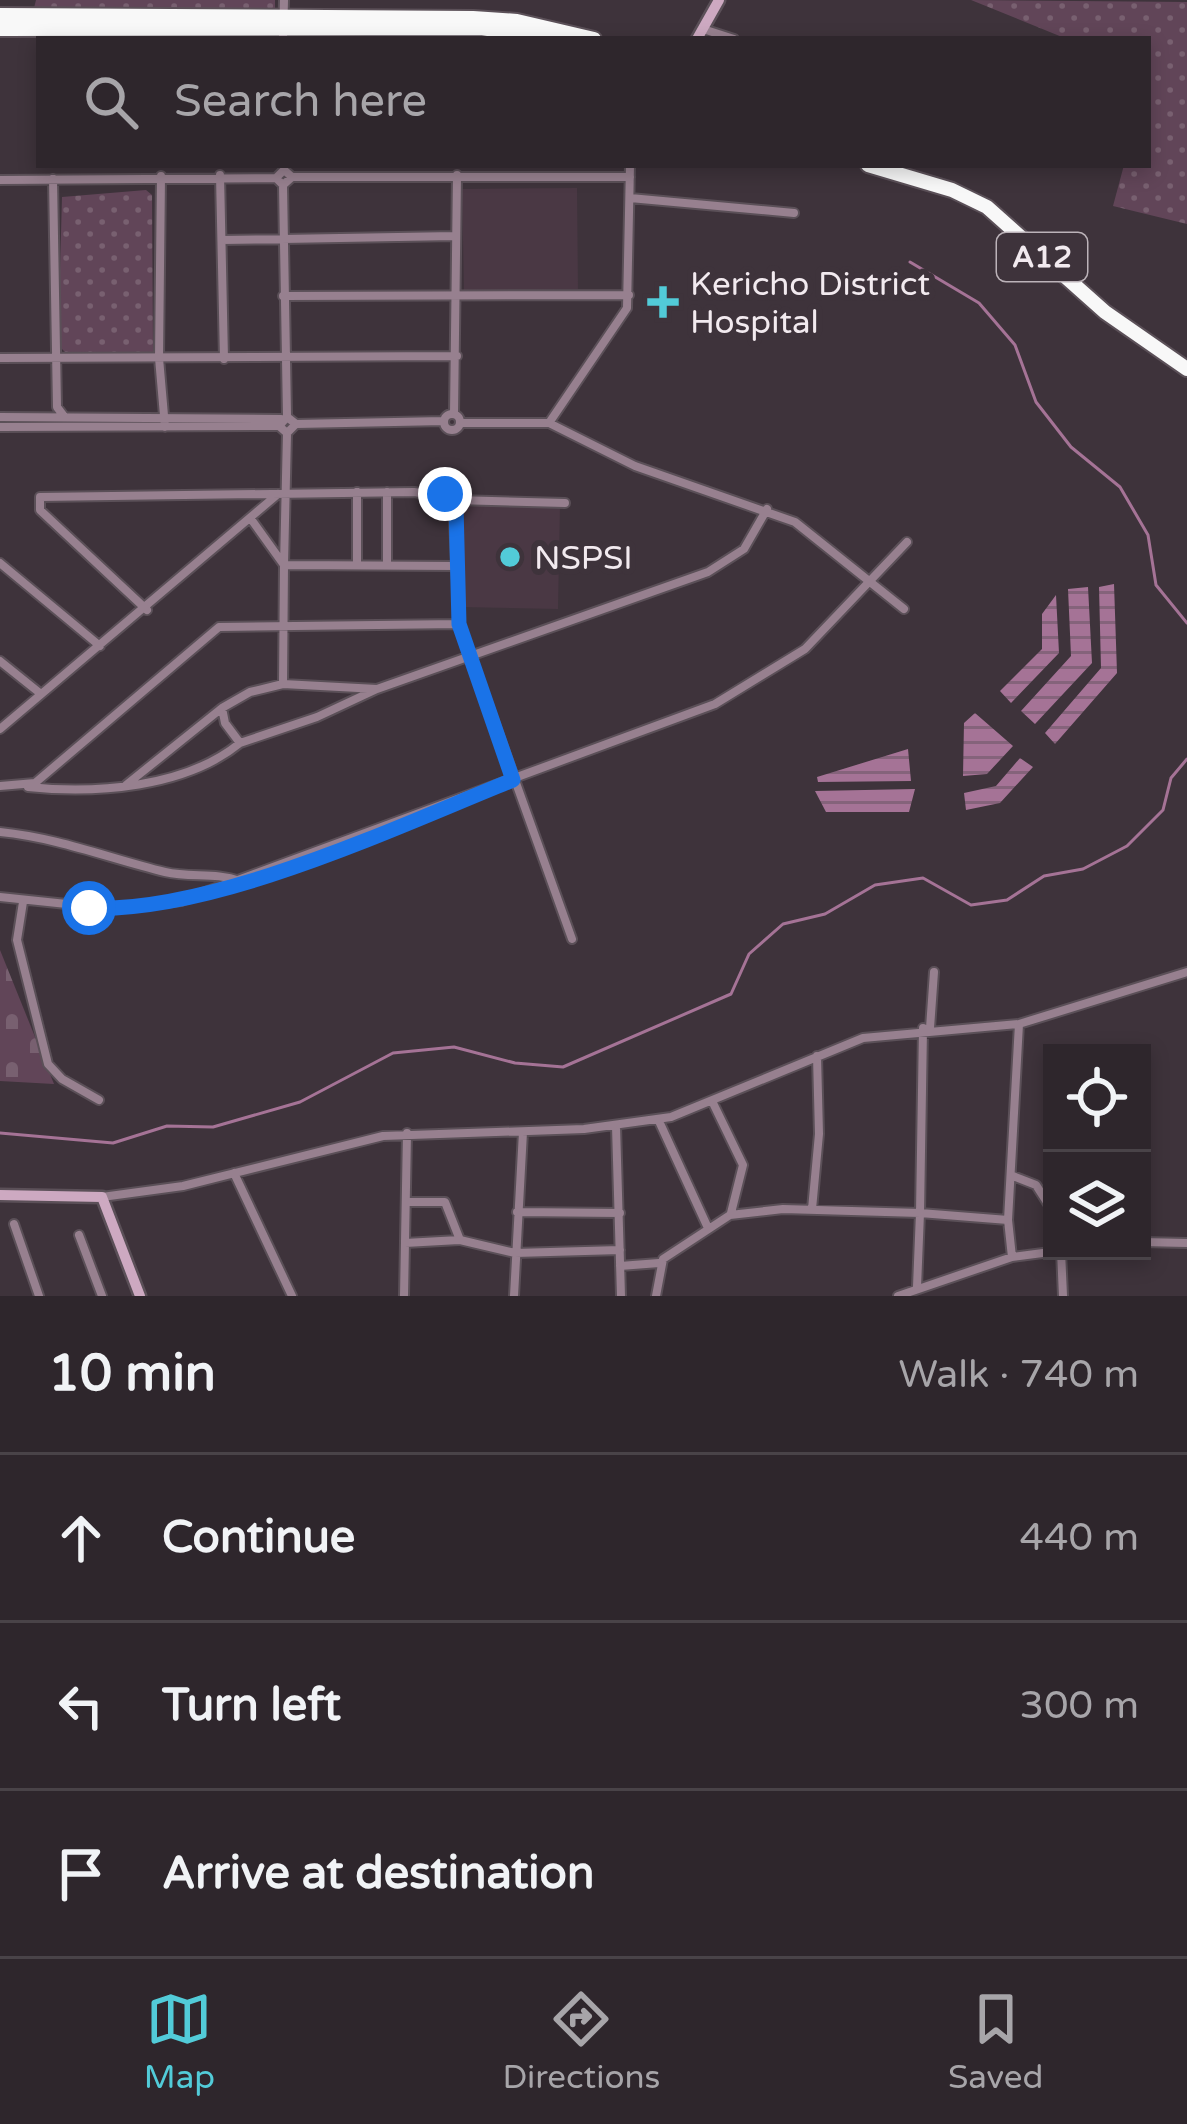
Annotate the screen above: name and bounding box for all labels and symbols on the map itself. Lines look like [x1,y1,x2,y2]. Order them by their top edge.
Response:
road number: A12 [997,233,1087,281]
place label: Kericho District Hospital [690,265,930,342]
marker: Kericho District Hospital [647,286,679,318]
route end [418,467,472,521]
place label: NSPSI [534,539,633,578]
marker: NSPSI [497,544,523,570]
route start [62,881,116,935]

